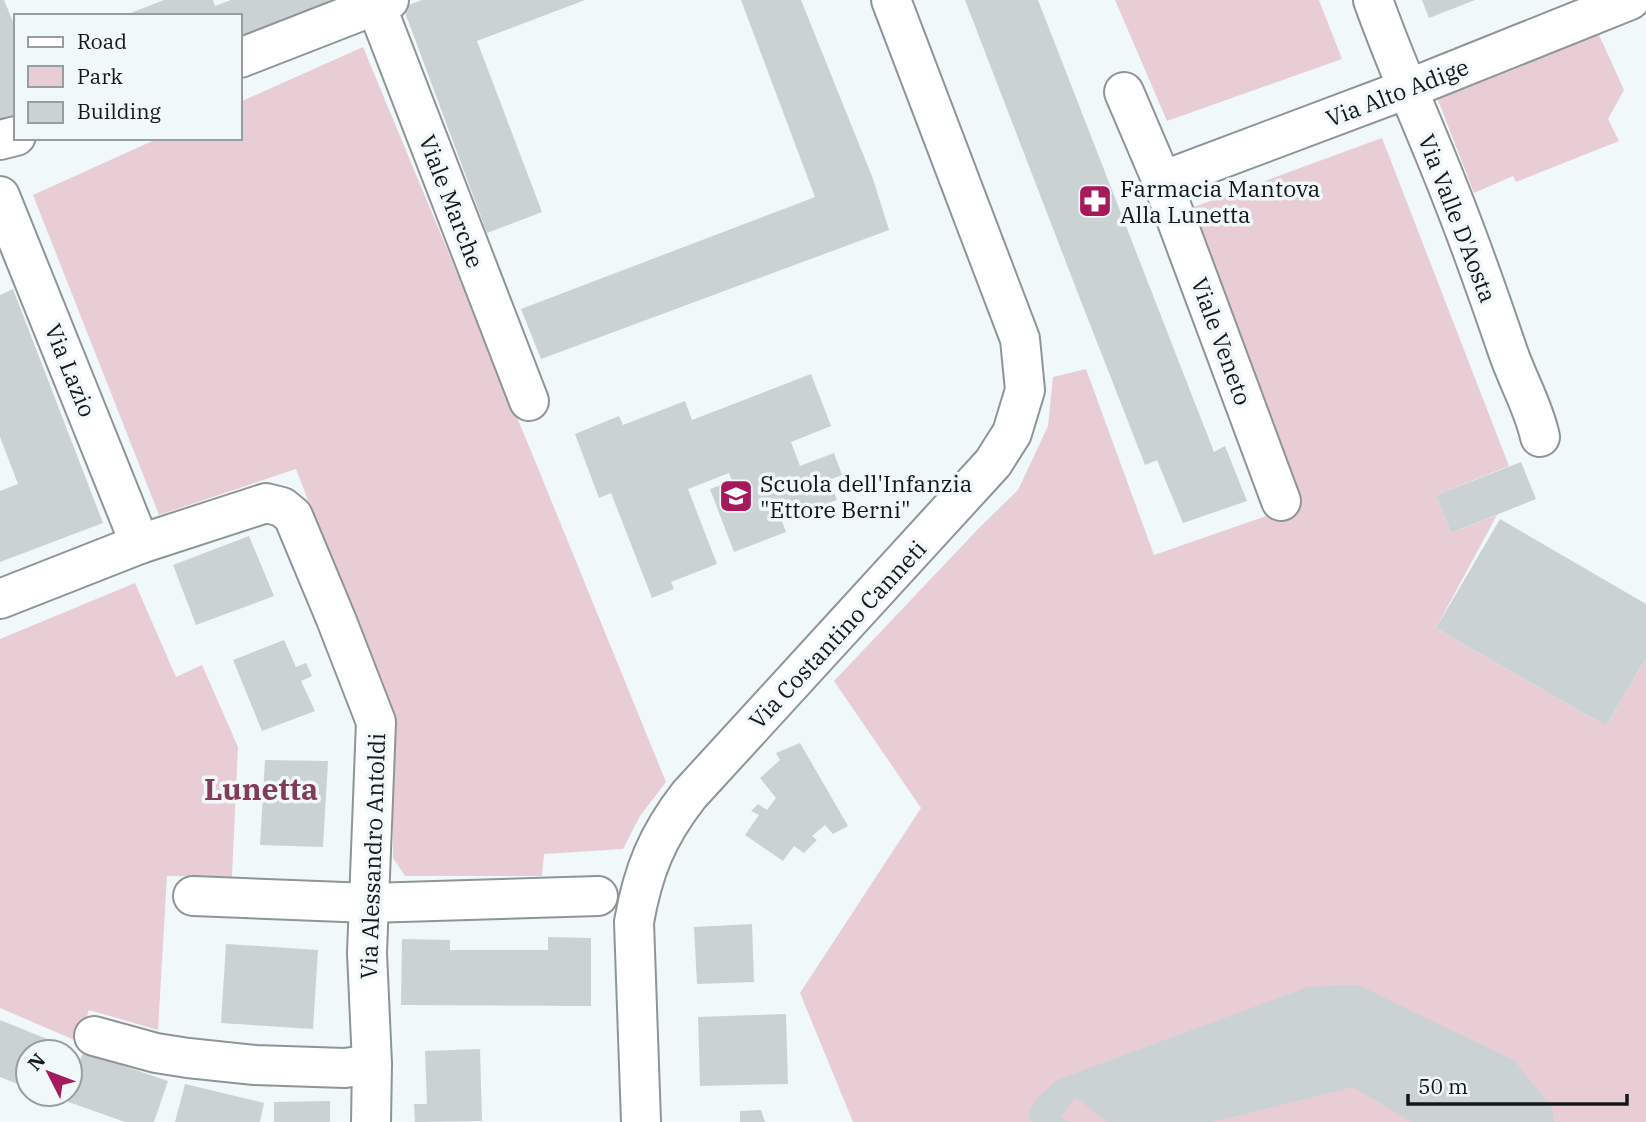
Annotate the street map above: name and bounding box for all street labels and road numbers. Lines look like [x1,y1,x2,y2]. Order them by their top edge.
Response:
street label: Via Alto Adige [1321,51,1473,133]
street label: Viale Marche [413,130,491,272]
street label: Via Valle D'Aosta [1412,130,1504,306]
street label: Viale Veneto [1185,273,1259,409]
street label: Via Lazio [39,319,103,421]
street label: Via Costantino Canneti [742,534,932,734]
street label: Via Alessandro Antoldi [353,732,391,980]

